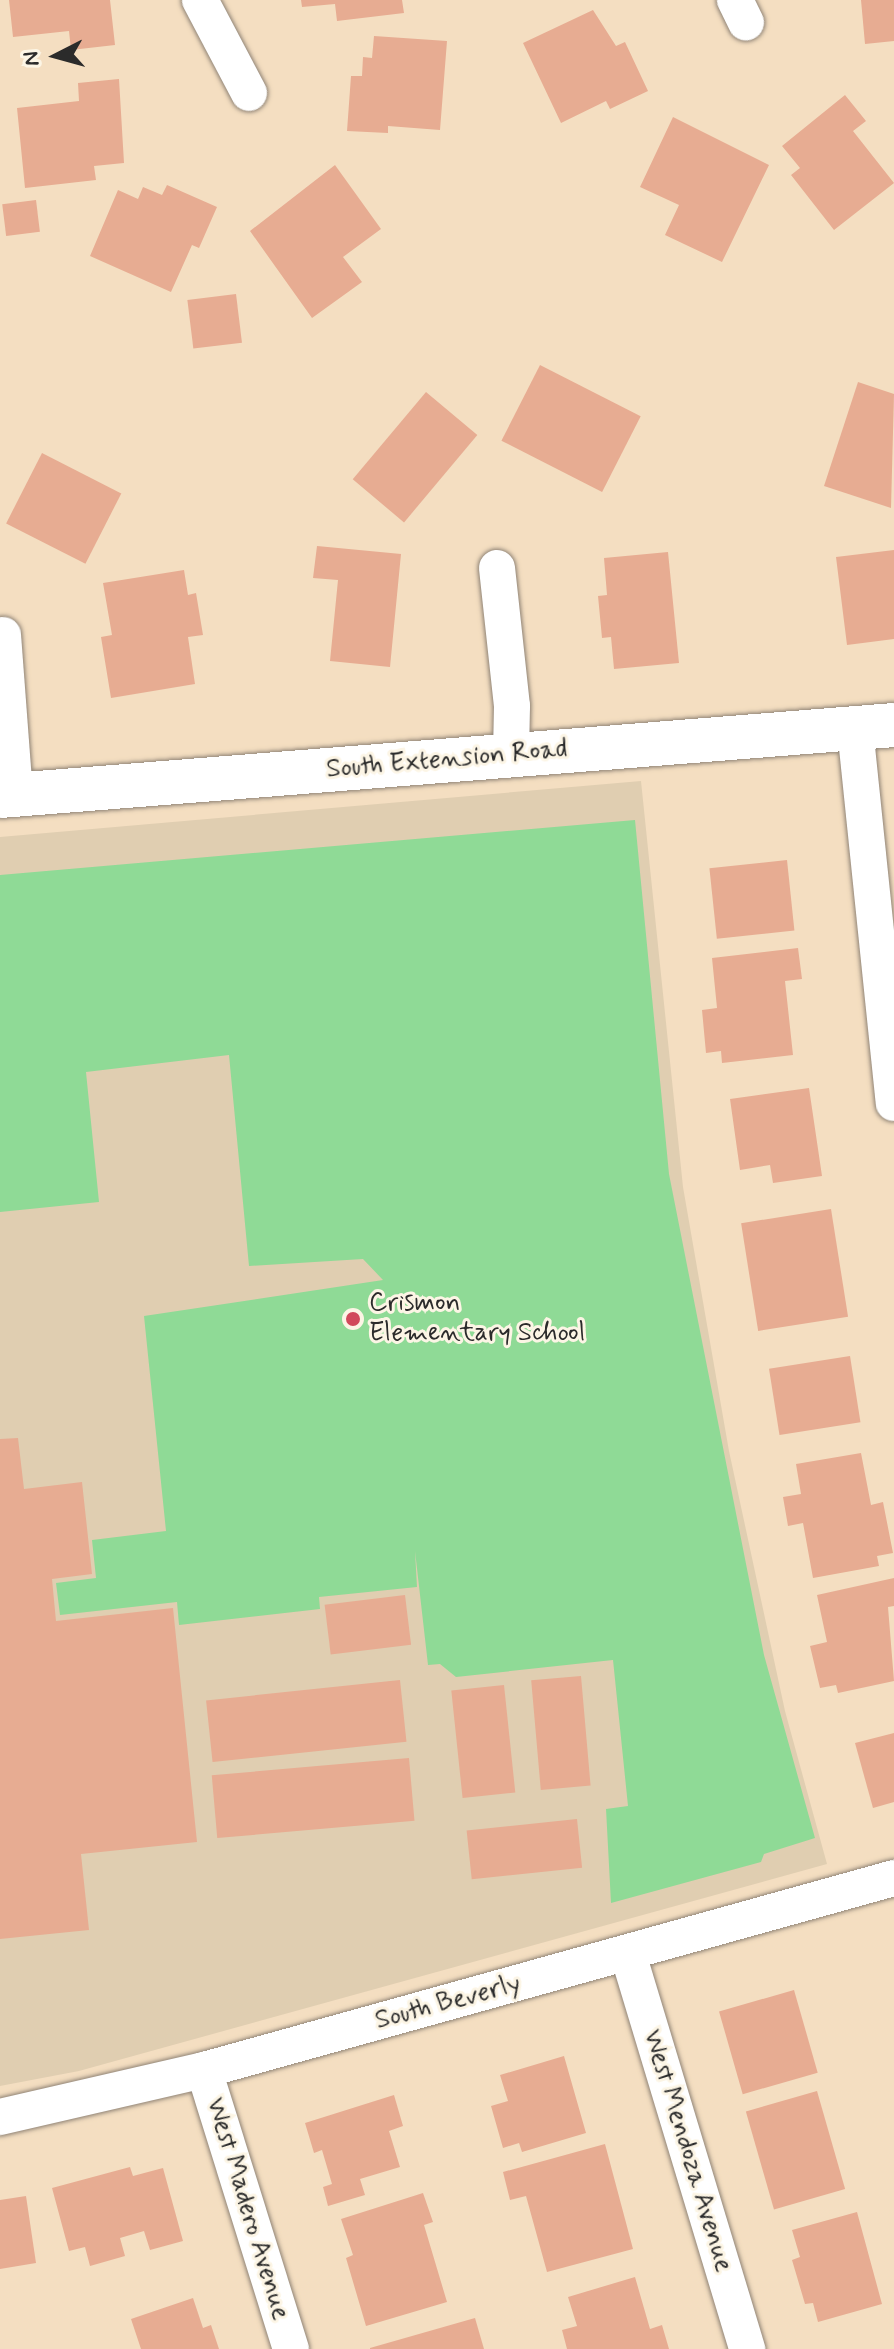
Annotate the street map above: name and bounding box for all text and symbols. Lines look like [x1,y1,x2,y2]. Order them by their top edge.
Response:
north arrow [16,16,96,96]
text: N [17,50,47,67]
street label: South Extension Road [327,734,567,786]
place label: Crismon Elementary School [369,1288,585,1350]
marker: Crismon Elementary School [344,1310,362,1328]
street label: South Beverly [372,1969,524,2037]
street label: West Mendoza Avenue [635,2026,739,2276]
street label: West Madero Avenue [198,2094,296,2324]

